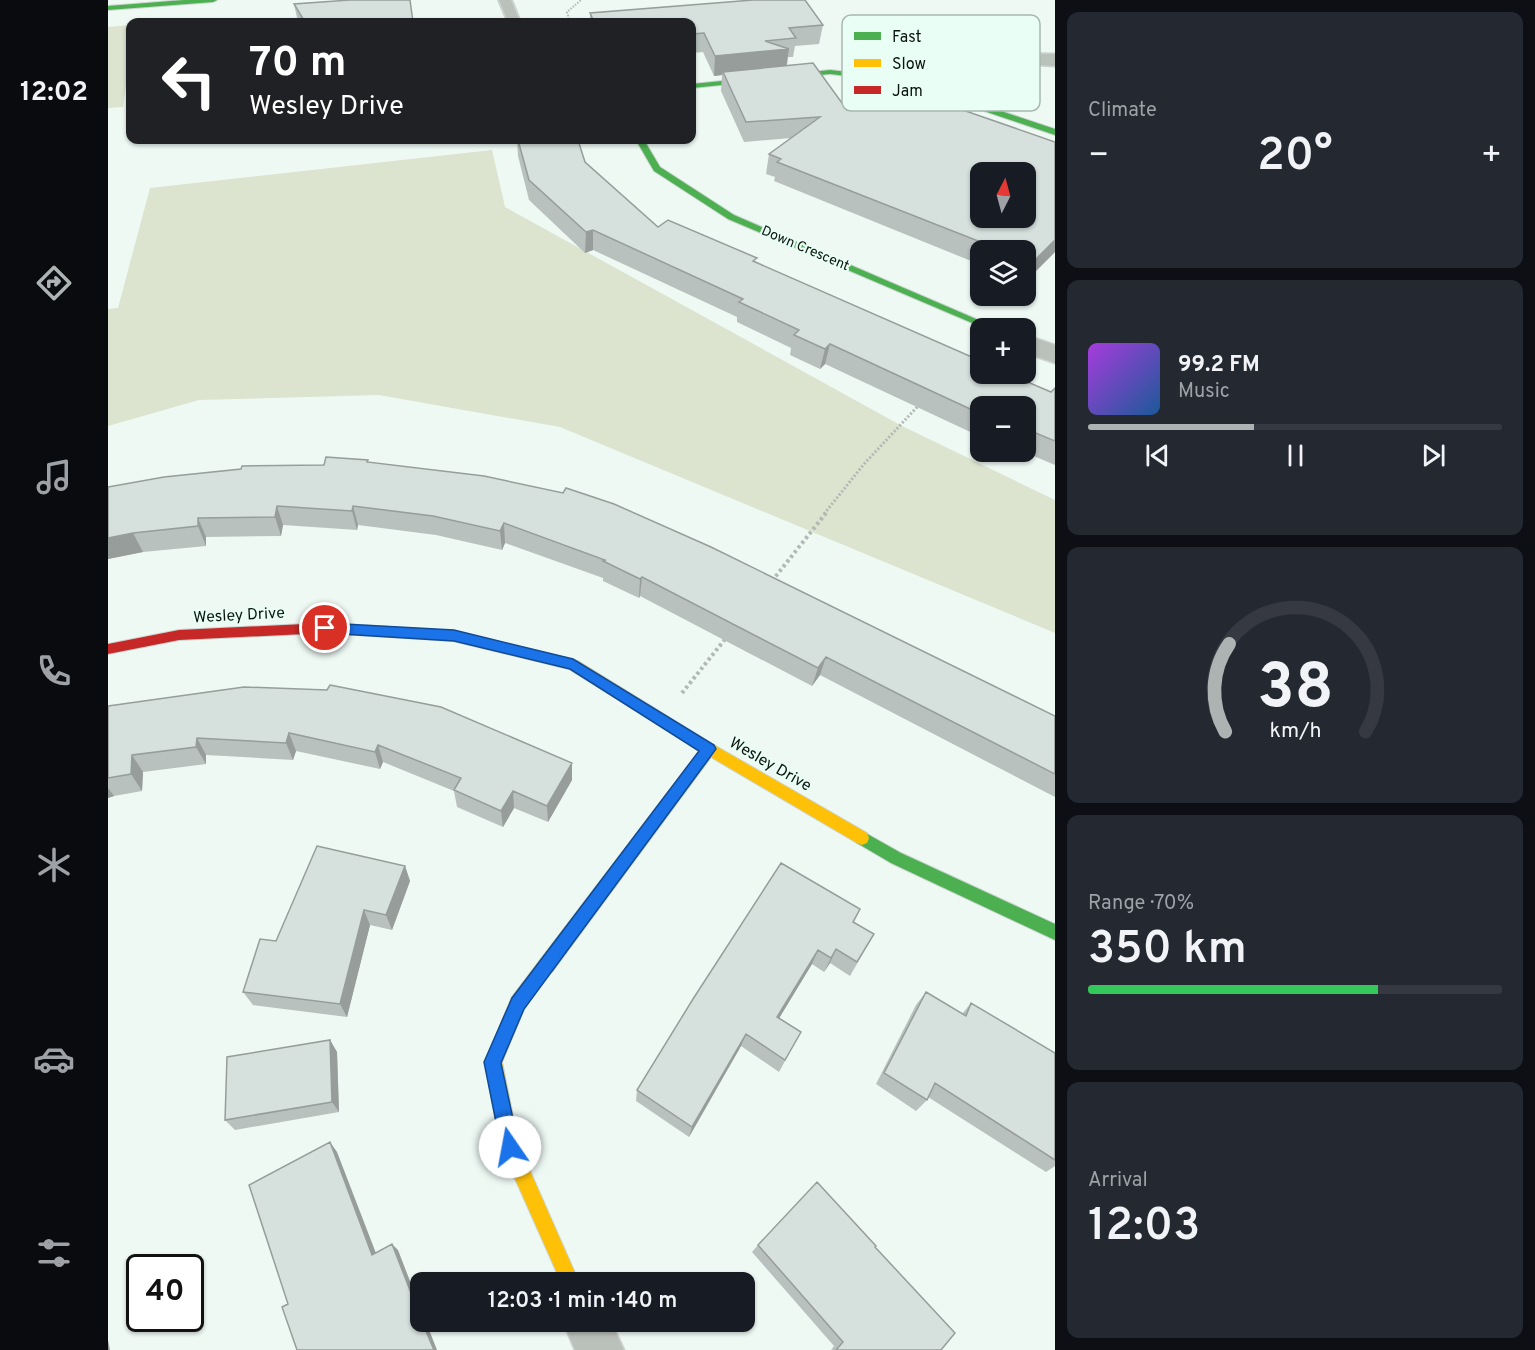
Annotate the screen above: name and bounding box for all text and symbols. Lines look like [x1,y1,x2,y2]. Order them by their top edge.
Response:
legend [842,15,1040,111]
text: Fast [892,28,922,48]
text: 70 m [249,38,347,91]
icon: left [150,42,228,120]
text: Slow [892,55,926,75]
text: 12:02 [20,76,88,110]
text: Jam [892,82,923,102]
text: Wesley Drive [249,90,404,124]
text: Climate [1088,98,1157,124]
text: 20° [1257,129,1333,186]
text: − [1088,136,1109,178]
text: + [1481,136,1502,178]
north arrow [970,162,1036,228]
map controls [970,162,1036,462]
street label: Down Crescent [758,223,852,275]
button: layers [970,240,1036,306]
icon: directions [33,262,75,304]
button: + [970,318,1036,384]
text: 99.2 FM [1178,352,1260,379]
text: Music [1178,379,1230,405]
button: − [970,396,1036,462]
icon: previous [1141,439,1174,472]
icon: pause [1279,439,1312,472]
icon: next [1417,439,1450,472]
icon: music [33,456,75,498]
pin [299,602,350,653]
street label: Wesley Drive [193,604,285,628]
icon: arrive [308,611,341,644]
icon: phone [33,650,75,692]
text: 38 [1257,651,1333,730]
text: km/h [1269,718,1321,745]
street label: Wesley Drive [725,733,815,797]
icon: climate [33,844,75,886]
text: Range · 70% [1088,891,1194,917]
text: 350 km [1088,922,1247,979]
icon: car [33,1038,75,1080]
position arrow [478,1115,542,1179]
text: Arrival [1088,1168,1148,1194]
text: 12:03 [1088,1199,1200,1256]
icon: filters [33,1232,75,1274]
speed limit sign: 40 [126,1254,204,1332]
text: 12:03 · 1 min · 140 m [488,1288,677,1315]

